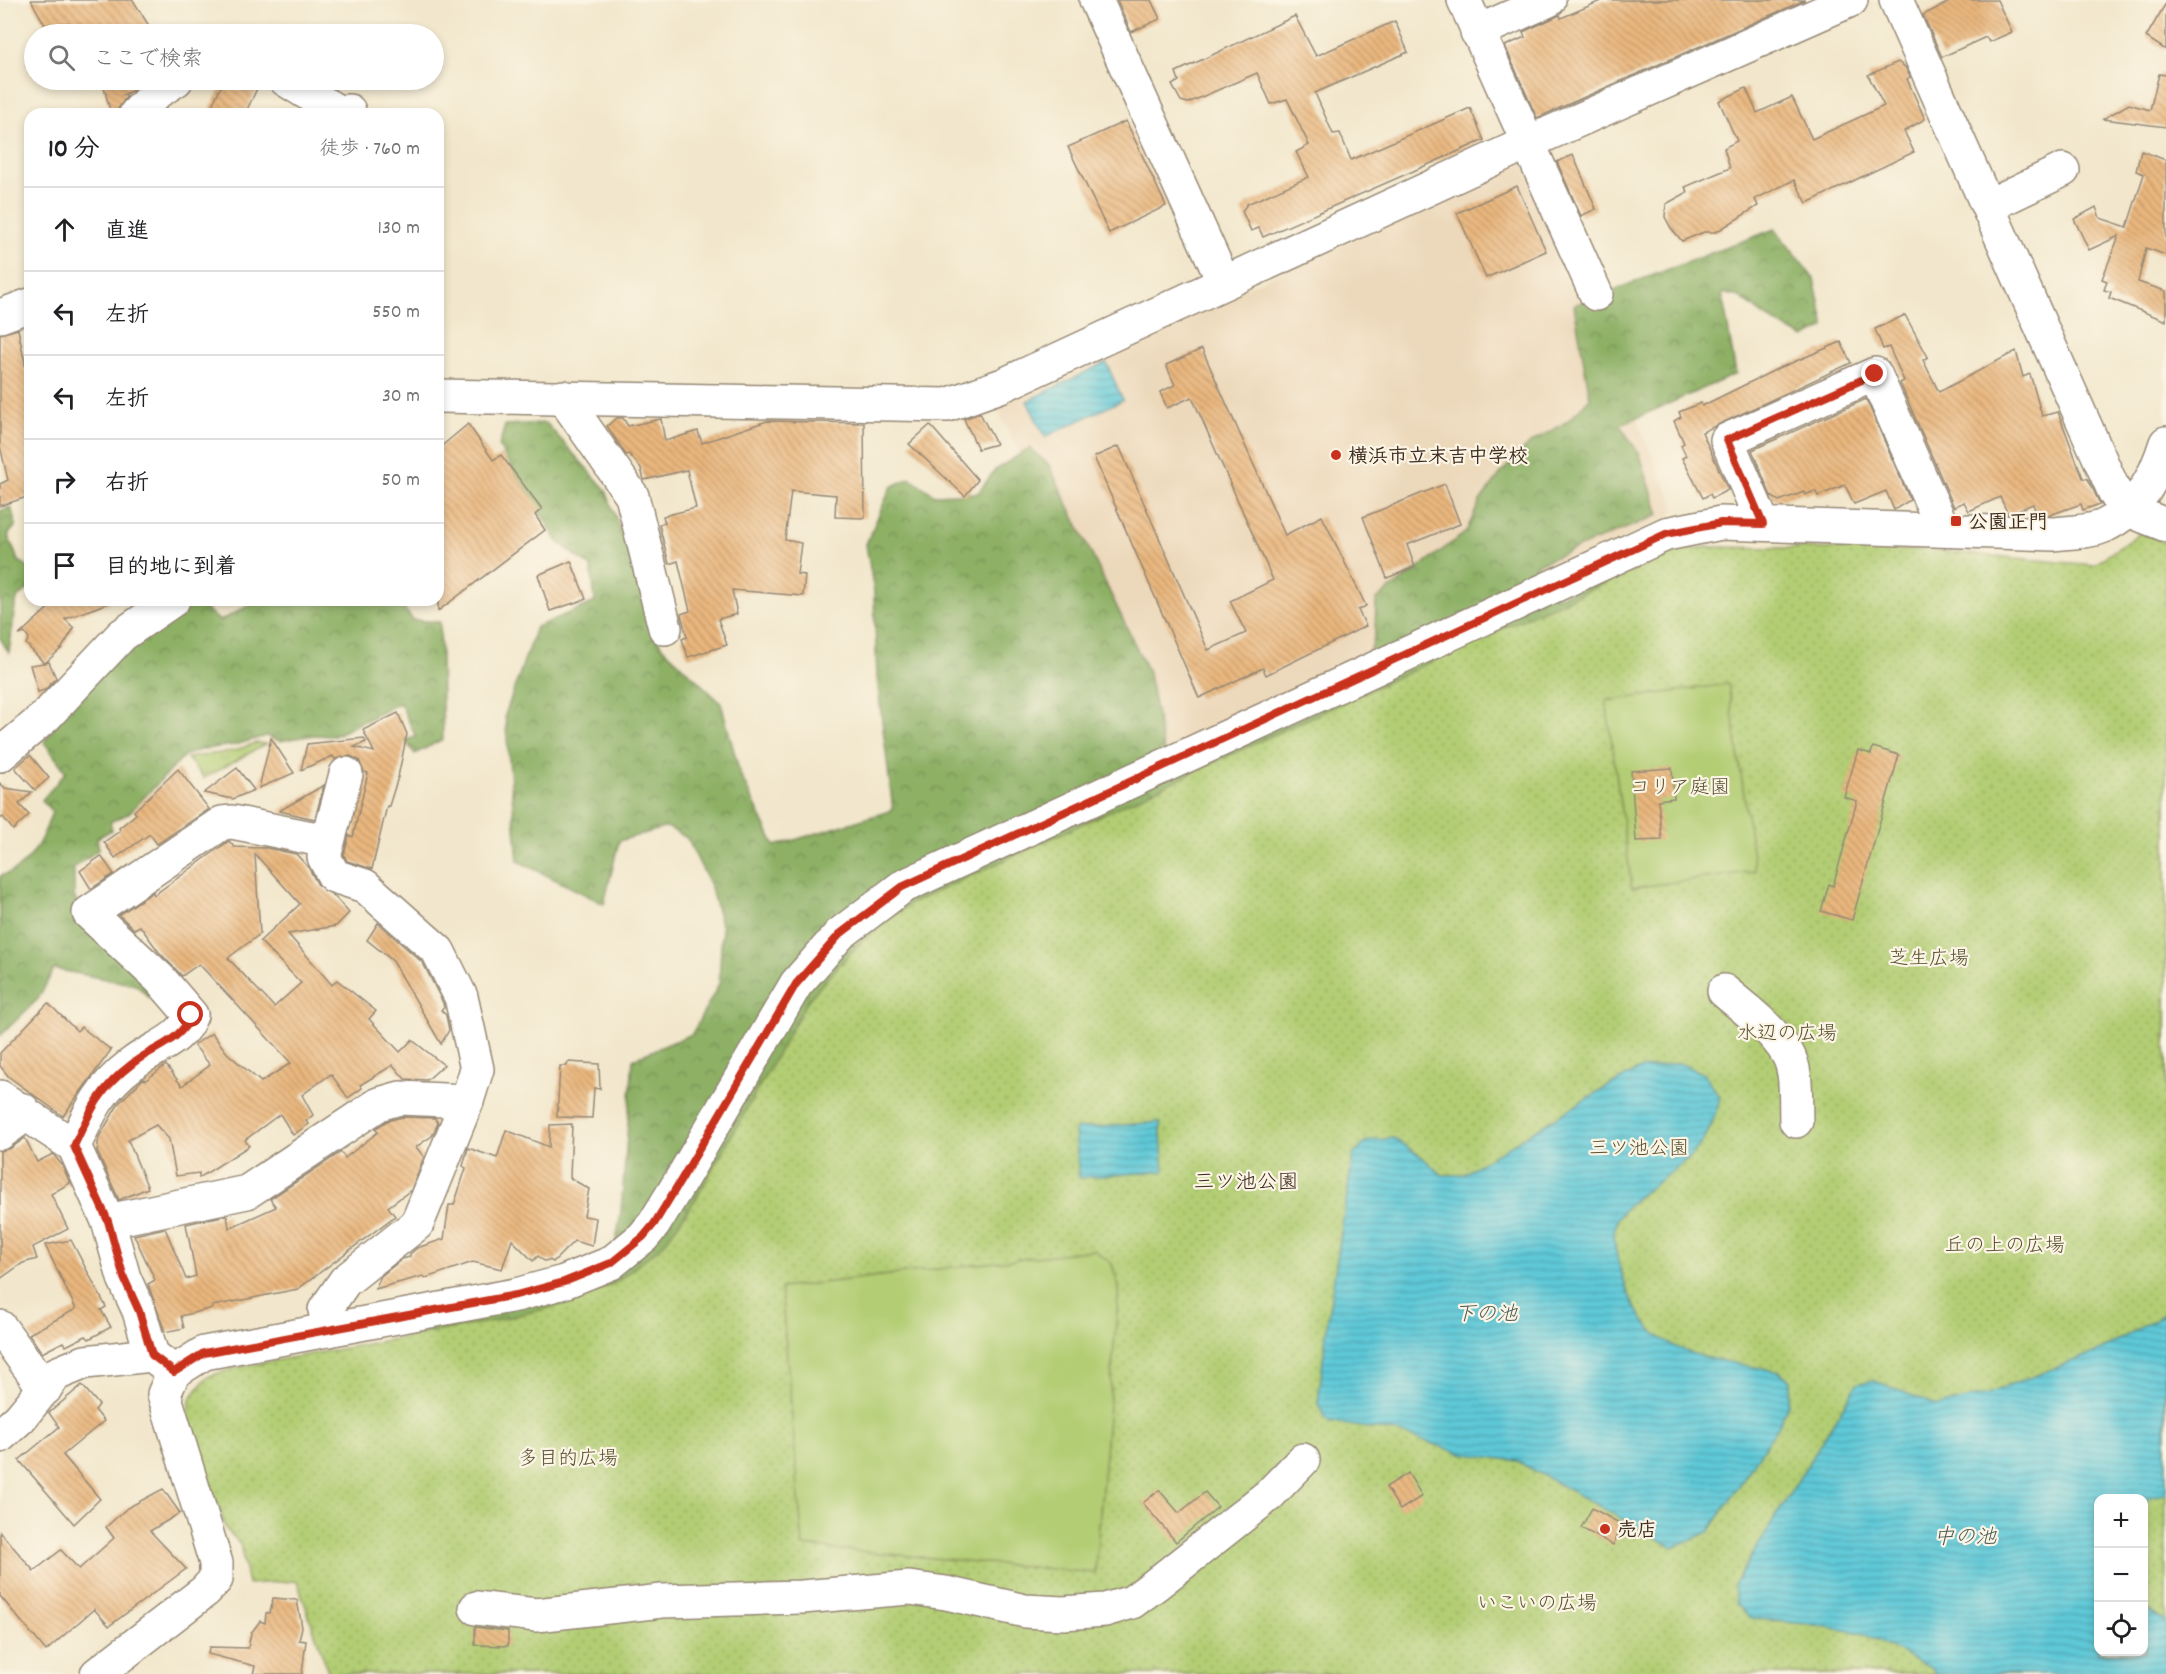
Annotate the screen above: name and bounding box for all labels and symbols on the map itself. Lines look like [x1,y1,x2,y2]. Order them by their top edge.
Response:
route end [1861,360,1887,386]
place label: 横浜市立末吉中学校 [1348,444,1528,472]
marker: 横浜市立末吉中学校 [1329,448,1343,462]
place label: 公園正門 [1968,510,2048,538]
marker: 公園正門 [1949,514,1963,528]
park label: コリア庭園 [1630,775,1730,803]
park label: 芝生広場 [1889,946,1969,974]
route start [177,1001,203,1027]
park label: 水辺の広場 [1737,1021,1837,1049]
park label: 三ツ池公園 [1589,1136,1689,1164]
district label: 三ツ池公園 [1194,1169,1299,1199]
park label: 丘の上の広場 [1945,1233,2065,1261]
water label: 下の池 [1455,1301,1518,1331]
park label: 多目的広場 [518,1446,618,1474]
place label: 売店 [1617,1518,1657,1546]
marker: 売店 [1598,1522,1612,1536]
water label: 中の池 [1934,1524,1997,1554]
park label: いこいの広場 [1477,1591,1597,1619]

